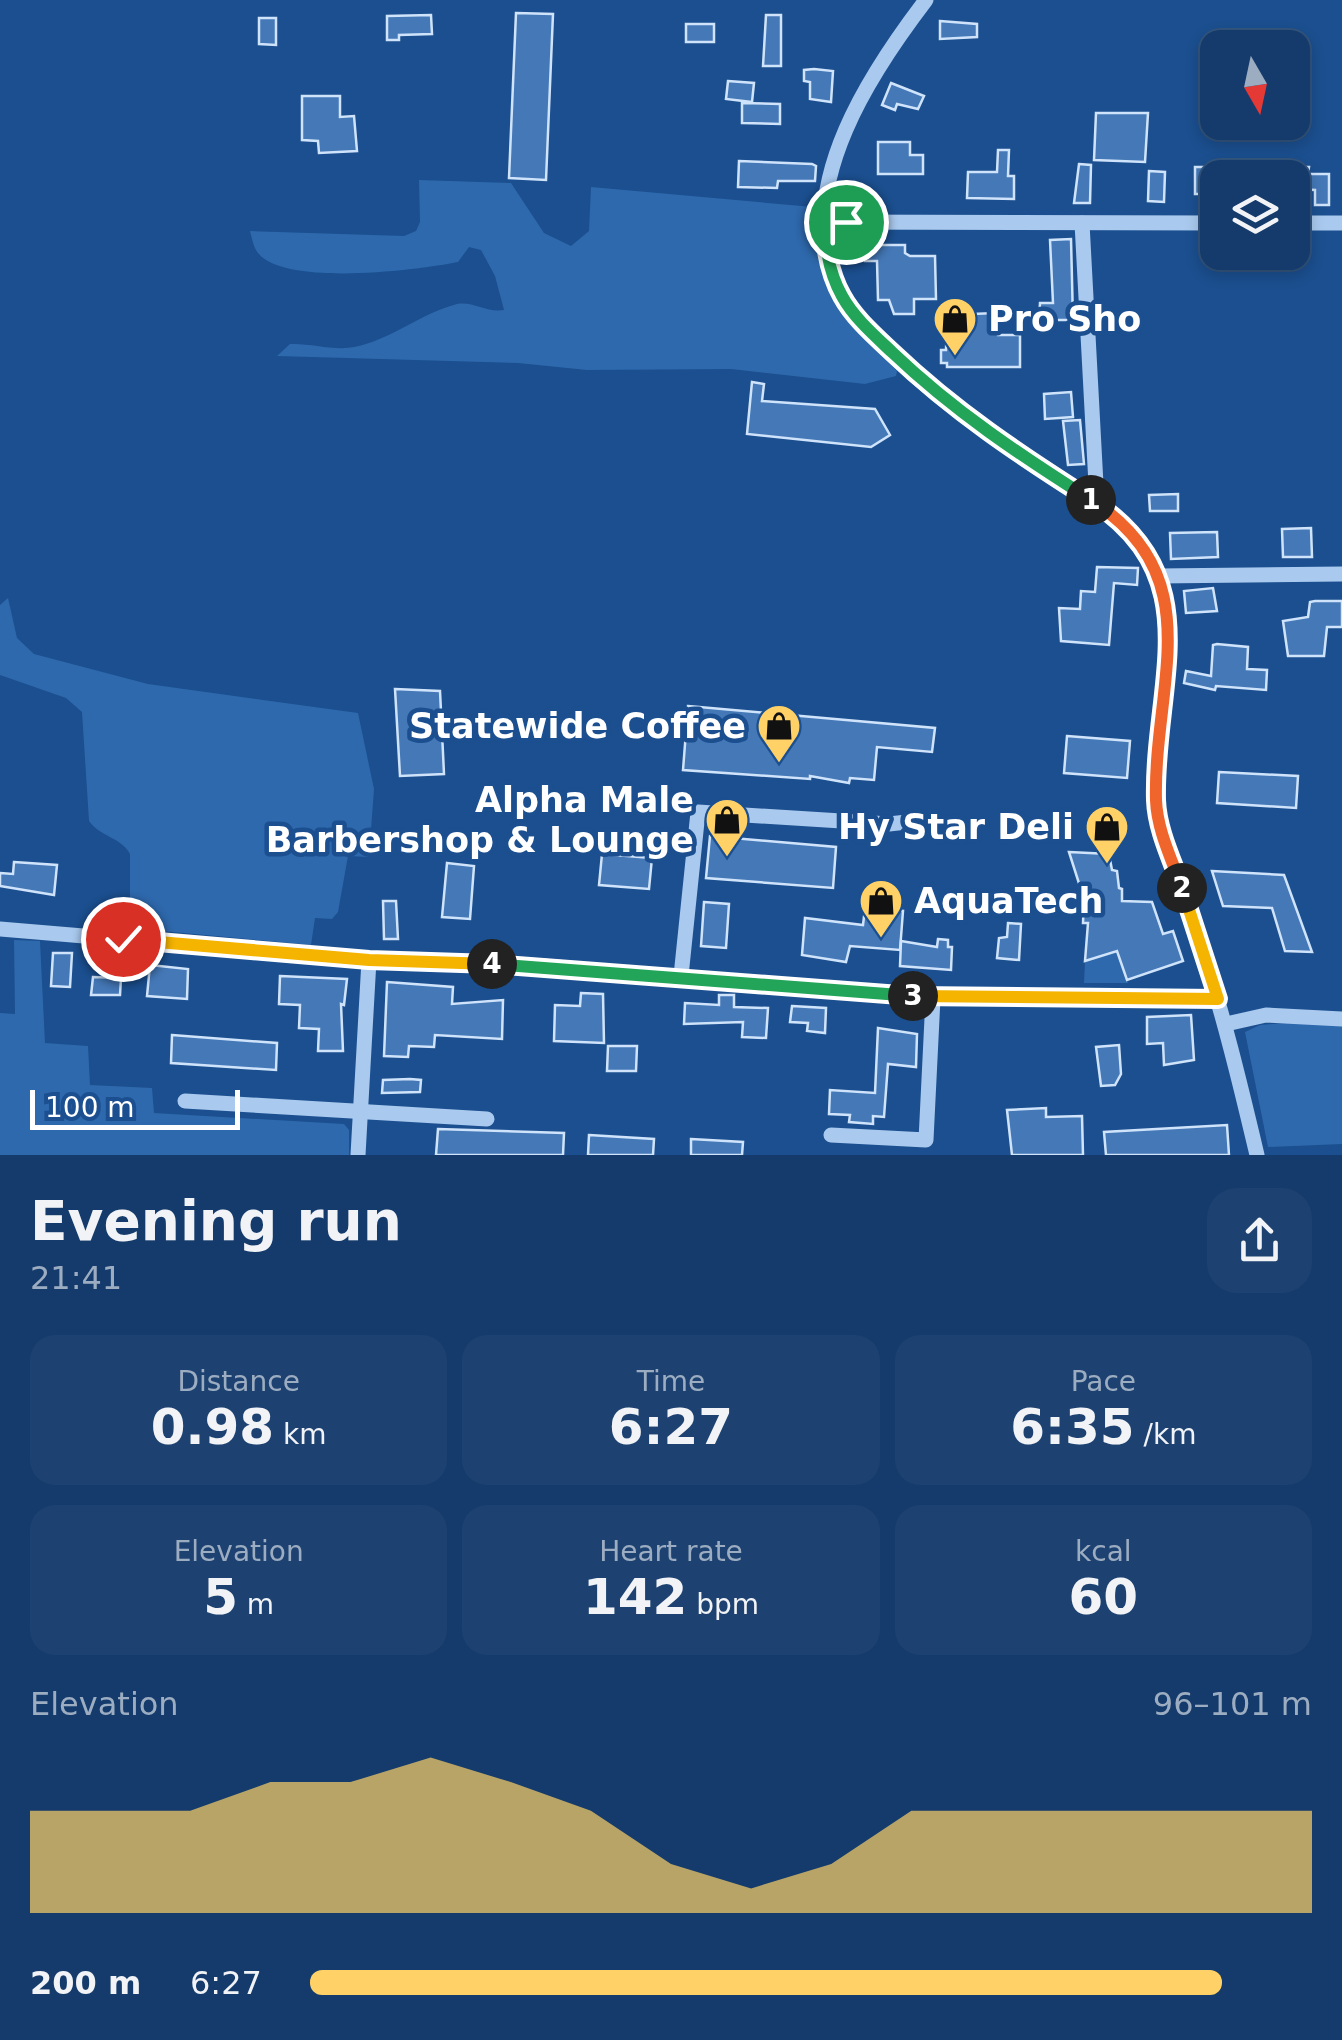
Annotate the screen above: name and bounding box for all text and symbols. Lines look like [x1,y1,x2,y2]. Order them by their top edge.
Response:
north arrow [1200,30,1310,140]
map controls [1200,30,1310,270]
button: layers [1200,160,1310,270]
pin [804,180,889,265]
icon: arrive [819,195,874,250]
shop icon: Pro Sho [932,296,978,357]
place label: Pro Sho [988,299,1141,339]
pin: 1 [1066,475,1116,525]
text: 1 [1081,483,1101,516]
shop icon: Statewide Coffee [756,703,802,764]
place label: Statewide Coffee [409,706,746,746]
place label: Alpha Male Barbershop & Lounge [266,780,694,860]
shop icon: Alpha Male Barbershop & Lounge [704,797,750,858]
shop icon: Hy Star Deli [1084,804,1130,865]
place label: Hy Star Deli [838,807,1074,847]
pin: 2 [1157,863,1207,913]
text: 2 [1172,871,1192,904]
shop icon: AquaTech [858,878,904,939]
place label: AquaTech [914,881,1103,921]
pin [81,897,166,982]
icon: check [96,912,151,967]
pin: 4 [467,939,517,989]
text: 4 [482,947,502,980]
pin: 3 [888,971,938,1021]
text: 3 [903,979,923,1012]
scale bar [30,1085,240,1130]
text: 100 m [45,1091,135,1124]
button: share [1207,1188,1312,1293]
text: Evening run [30,1189,402,1253]
text: 21:41 [30,1259,122,1297]
text: Distance [177,1365,300,1398]
text: Time [637,1365,705,1398]
text: Pace [1071,1365,1136,1398]
text: 0.98 [151,1398,274,1456]
text: 6:27 [609,1398,733,1456]
text: 6:35 [1010,1398,1135,1456]
text: km [274,1418,327,1451]
text: /km [1135,1418,1196,1451]
text: Elevation [174,1535,304,1568]
text: Heart rate [599,1535,743,1568]
text: kcal [1075,1535,1132,1568]
text: 5 [203,1568,238,1626]
text: 142 [583,1568,687,1626]
text: 60 [1069,1568,1138,1626]
text: m [238,1588,274,1621]
text: bpm [687,1588,759,1621]
text: Elevation [30,1685,179,1723]
text: 96–101 m [1153,1685,1312,1723]
text: 200 m [30,1964,141,2002]
text: 6:27 [190,1964,262,2002]

